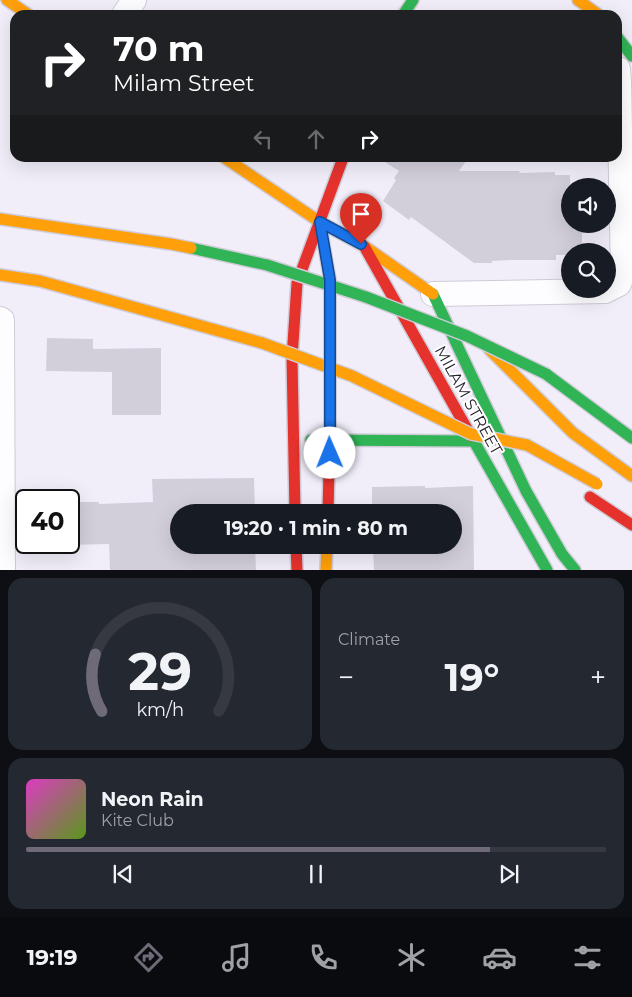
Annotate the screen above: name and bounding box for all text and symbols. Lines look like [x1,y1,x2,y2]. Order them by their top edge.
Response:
text: 70 m [113,27,204,70]
icon: right [30,30,95,95]
text: Milam Street [113,70,254,97]
icon: left [249,125,277,153]
icon: ahead [302,125,330,153]
icon: right [355,125,383,153]
map controls [561,178,616,298]
button: sound [561,178,616,233]
pin [340,193,382,244]
icon: arrive [347,200,375,228]
button: search [561,243,616,298]
street label: MILAM STREET [431,342,507,459]
position arrow [303,426,355,478]
speed limit sign: 40 [15,489,80,554]
text: 19:20 · 1 min · 80 m [224,517,408,540]
text: Climate [338,630,400,649]
text: 29 [128,640,192,703]
text: 19° [445,654,500,701]
text: − [338,660,354,694]
text: + [590,660,606,694]
text: km/h [136,699,184,720]
text: Neon Rain [101,788,204,811]
text: Kite Club [101,811,174,830]
icon: previous [109,860,137,888]
icon: pause [302,860,330,888]
icon: next [495,860,523,888]
icon: directions [131,940,166,975]
icon: music [219,940,254,975]
icon: phone [306,940,341,975]
icon: climate [394,940,429,975]
icon: car [482,940,517,975]
icon: filters [570,940,605,975]
text: 19:19 [26,944,78,971]

